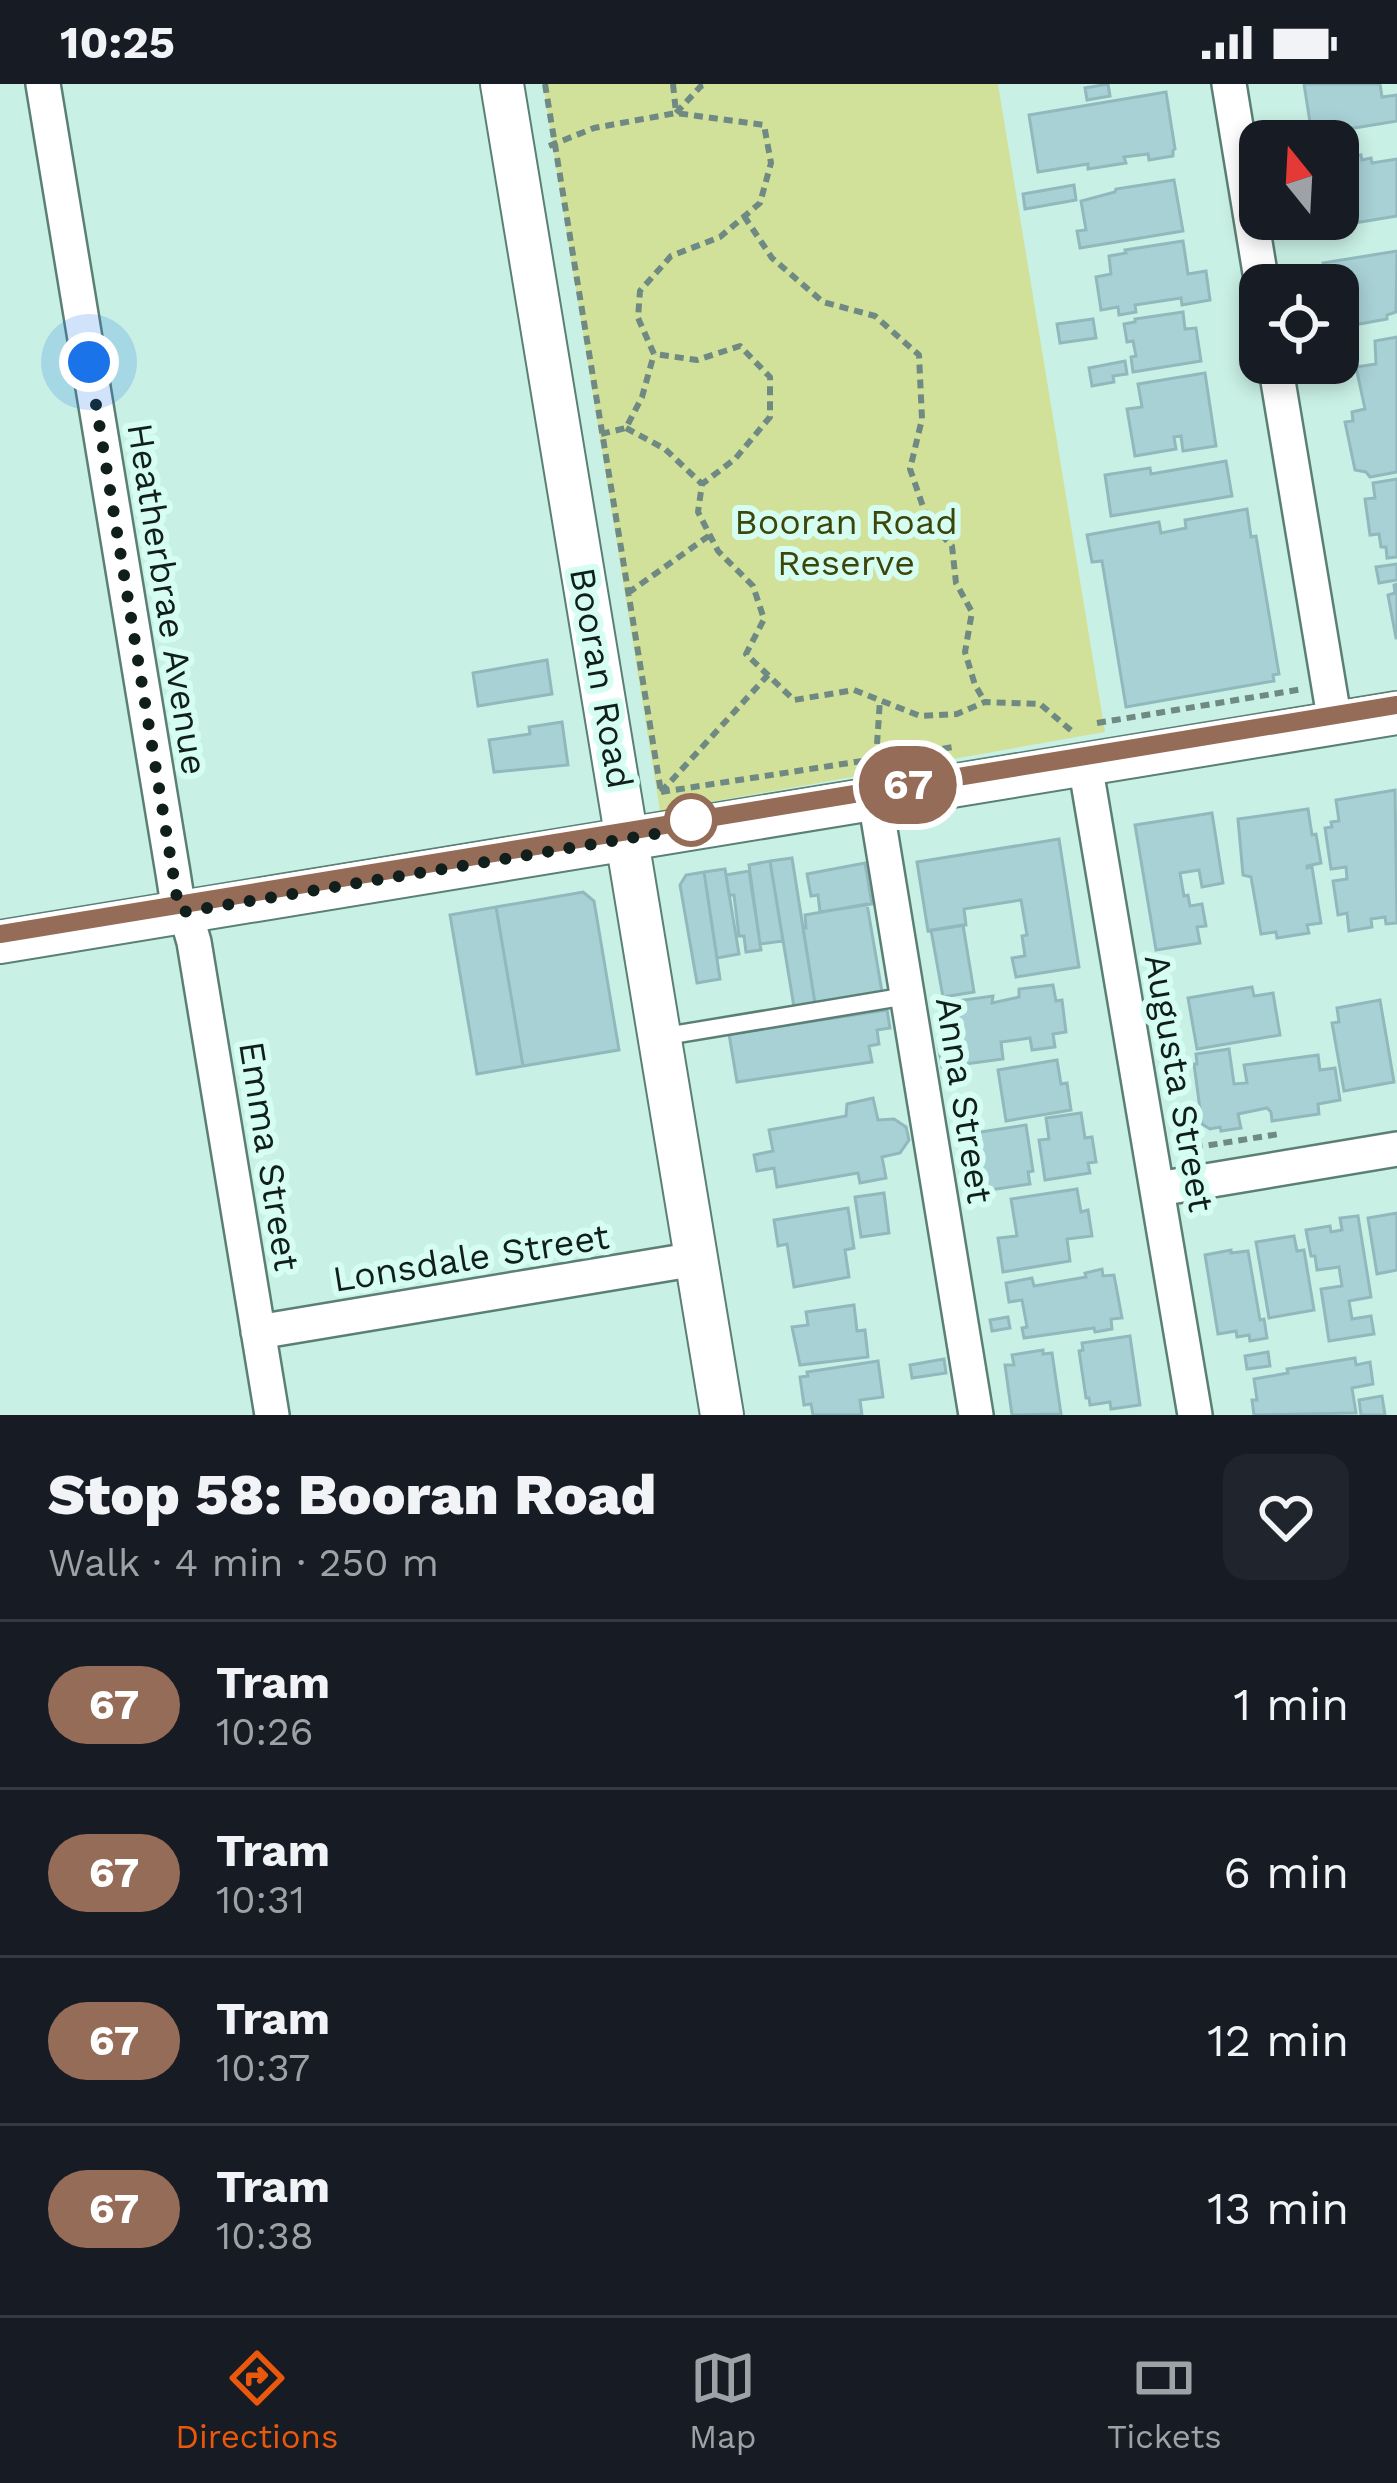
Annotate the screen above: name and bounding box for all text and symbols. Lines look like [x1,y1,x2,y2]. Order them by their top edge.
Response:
text: 10:25 [60,16,175,69]
north arrow [1239,120,1359,240]
map controls [1239,120,1359,384]
button: locate [1239,264,1359,384]
your location [59,332,119,392]
street label: Heatherbrae Avenue [118,420,216,778]
park label: Booran Road Reserve [734,501,958,584]
street label: Booran Road [561,564,641,792]
line badge: 67 [854,746,962,824]
text: 67 [883,760,933,809]
unlabelled marker [666,795,716,845]
street label: Augusta Street [1136,951,1222,1215]
street label: Anna Street [927,994,1001,1206]
street label: Emma Street [230,1038,308,1274]
street label: Lonsdale Street [330,1215,612,1301]
button: heart [1223,1454,1349,1580]
text: Stop 58: Booran Road [48,1461,656,1528]
text: Walk · 4 min · 250 m [48,1540,439,1585]
text: Tram [216,1656,330,1709]
text: 1 min [1233,1678,1349,1731]
text: 67 [89,1680,139,1729]
text: 10:26 [216,1709,313,1754]
text: Tram [216,1824,330,1877]
text: 6 min [1224,1846,1349,1899]
text: 67 [89,1848,139,1897]
text: 10:31 [216,1877,305,1922]
text: Tram [216,1992,330,2045]
text: 12 min [1207,2014,1349,2067]
text: 67 [89,2016,139,2065]
text: 10:37 [216,2045,310,2090]
text: Tram [216,2160,330,2213]
text: 13 min [1207,2182,1349,2235]
text: 67 [89,2184,139,2233]
text: 10:38 [216,2213,314,2258]
tab: Directions [175,2345,338,2456]
tab: Map [689,2345,756,2456]
tab: Tickets [1107,2345,1222,2456]

